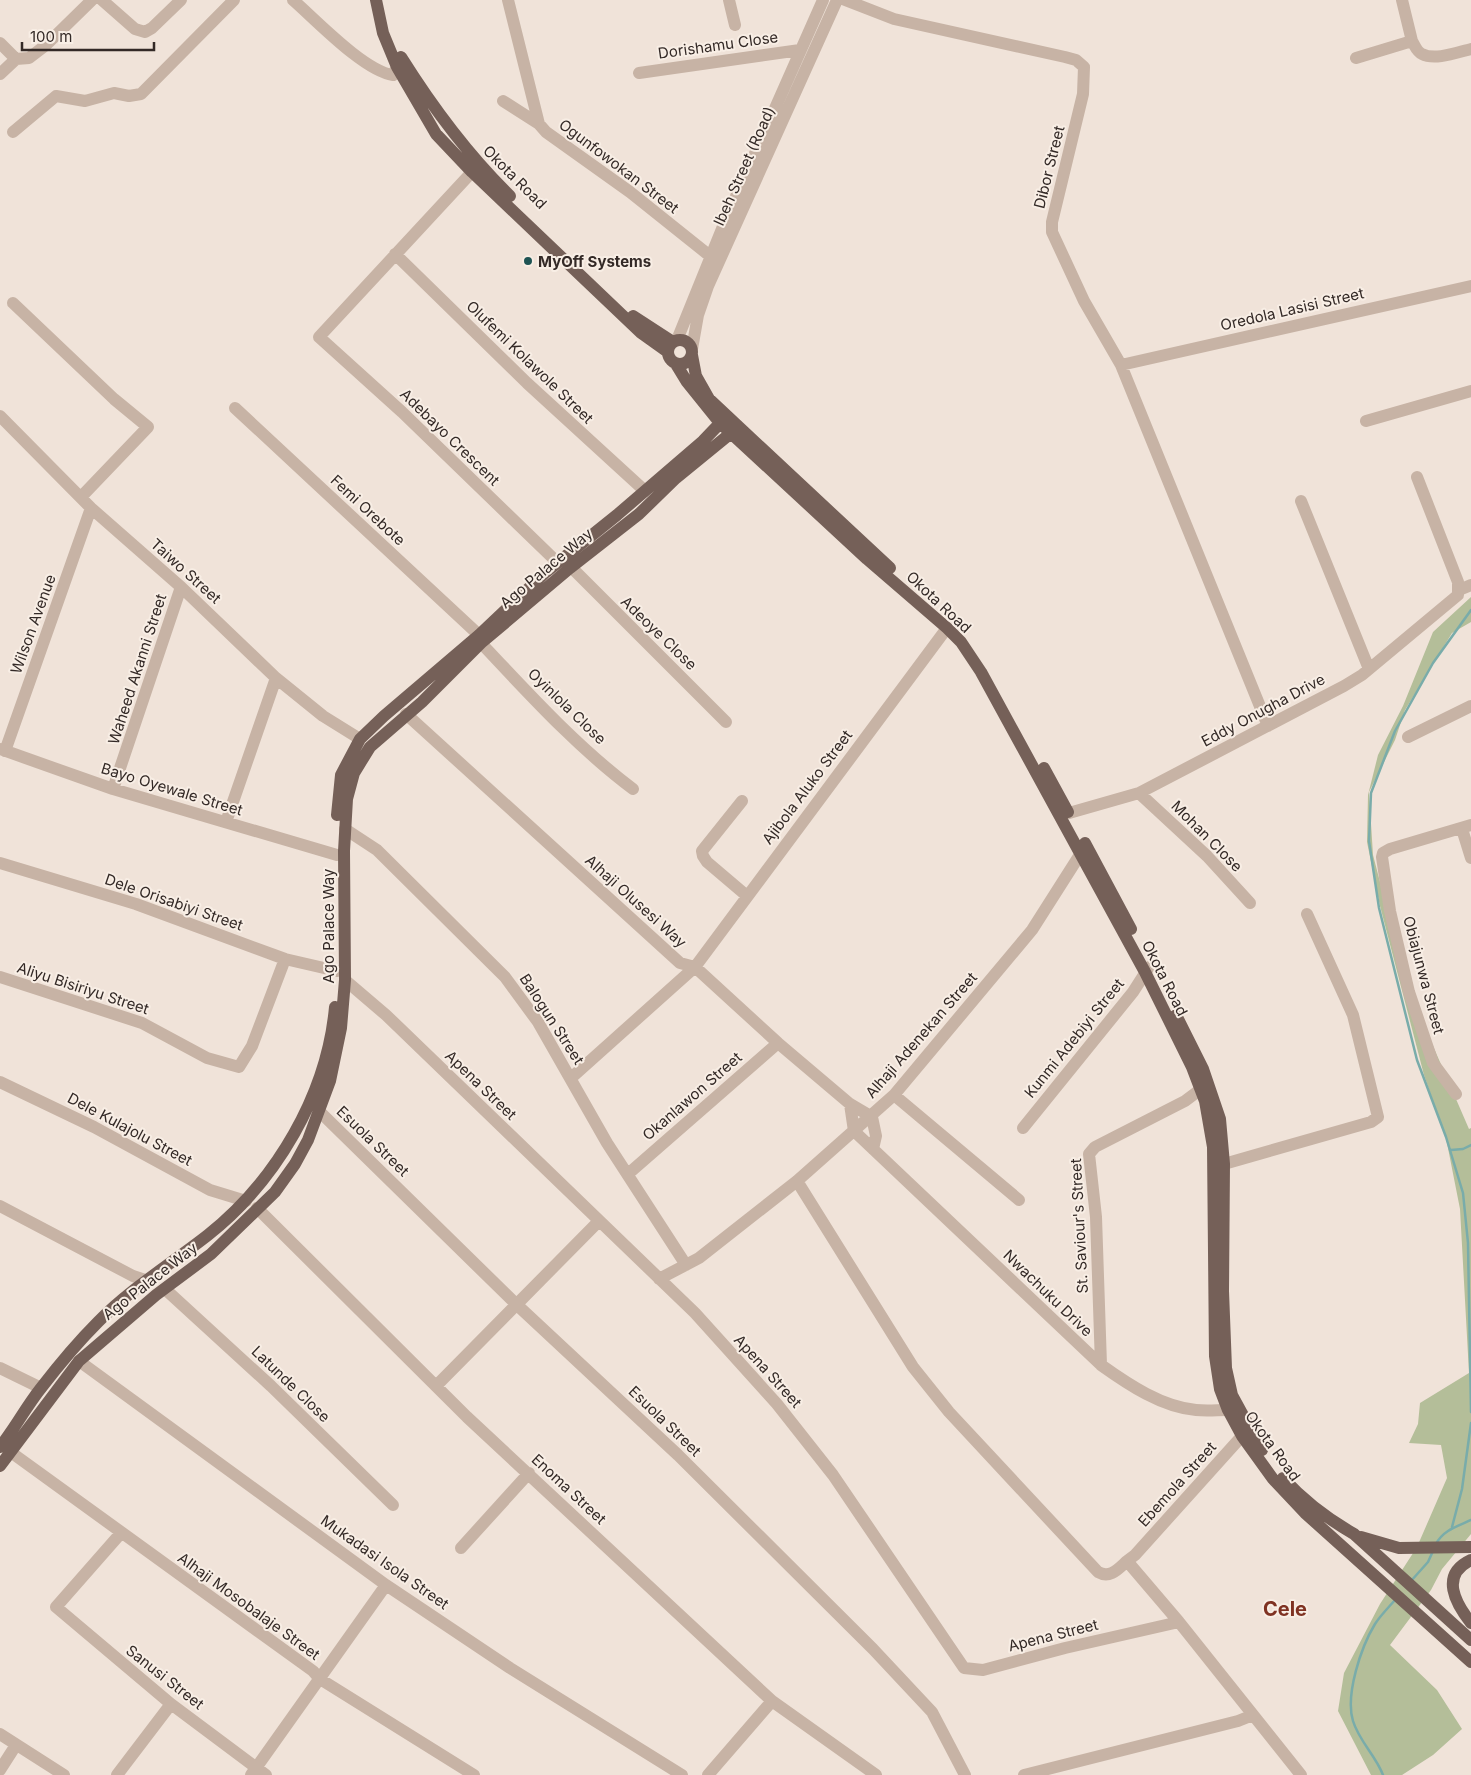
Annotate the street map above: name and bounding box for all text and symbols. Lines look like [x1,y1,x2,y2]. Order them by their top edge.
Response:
scale bar [22,20,155,52]
text: 100 m [30,27,72,46]
street label: Dorishamu Close [657,27,779,63]
street label: Ibeh Street (Road) [709,103,779,229]
street label: Ogunfowokan Street [555,115,683,217]
street label: Dibor Street [1030,123,1068,210]
street label: Okota Road [479,141,551,213]
place label: MyOff Systems [538,252,651,271]
marker: MyOff Systems [522,255,534,267]
street label: Oredola Lasisi Street [1218,283,1366,335]
street label: Olufemi Kolawole Street [463,296,598,428]
street label: Adebayo Crescent [396,385,504,489]
street label: Femi Orebote [327,471,409,549]
street label: Ago Palace Way [496,523,597,612]
street label: Taiwo Street [147,534,225,608]
street label: Okota Road [902,567,976,637]
street label: Wilson Avenue [6,572,60,676]
street label: Waheed Akanni Street [104,591,170,747]
street label: Adeoye Close [617,592,701,674]
street label: Oyinlola Close [524,664,610,748]
street label: Eddy Onugha Drive [1198,669,1328,751]
street label: Ajibola Aluko Street [758,726,856,848]
street label: Bayo Oyewale Street [99,758,245,820]
street label: Mohan Close [1167,796,1247,876]
street label: Alhaji Olusesi Way [581,851,691,952]
street label: Ago Palace Way [319,868,338,984]
street label: Dele Orisabiyi Street [102,869,246,935]
street label: Obiajunwa Street [1399,914,1449,1036]
street label: Okota Road [1138,937,1192,1019]
street label: Aliyu Bisiriyu Street [15,958,151,1018]
street label: Alhaji Adenekan Street [861,968,981,1102]
street label: Balogun Street [516,970,588,1068]
street label: Kunmi Adebiyi Street [1020,974,1128,1101]
street label: Apena Street [441,1046,521,1124]
street label: Okanlawon Street [638,1048,746,1144]
street label: Dele Kulajolu Street [64,1088,196,1170]
street label: Esuola Street [333,1102,413,1180]
street label: St. Saviour's Street [1066,1158,1092,1294]
street label: Ago Palace Way [99,1238,202,1324]
street label: Nwachuku Drive [999,1246,1097,1340]
street label: Apena Street [730,1330,806,1412]
street label: Latunde Close [248,1342,334,1426]
street label: Esuola Street [625,1382,705,1460]
street label: Okota Road [1241,1407,1305,1485]
street label: Ebemola Street [1134,1438,1220,1530]
street label: Enoma Street [528,1450,610,1528]
street label: Mukadasi Isola Street [317,1511,453,1613]
street label: Alhaji Mosobalaje Street [174,1548,324,1664]
district label: Cele [1263,1597,1307,1621]
street label: Apena Street [1006,1615,1100,1655]
street label: Sanusi Street [122,1641,208,1713]

